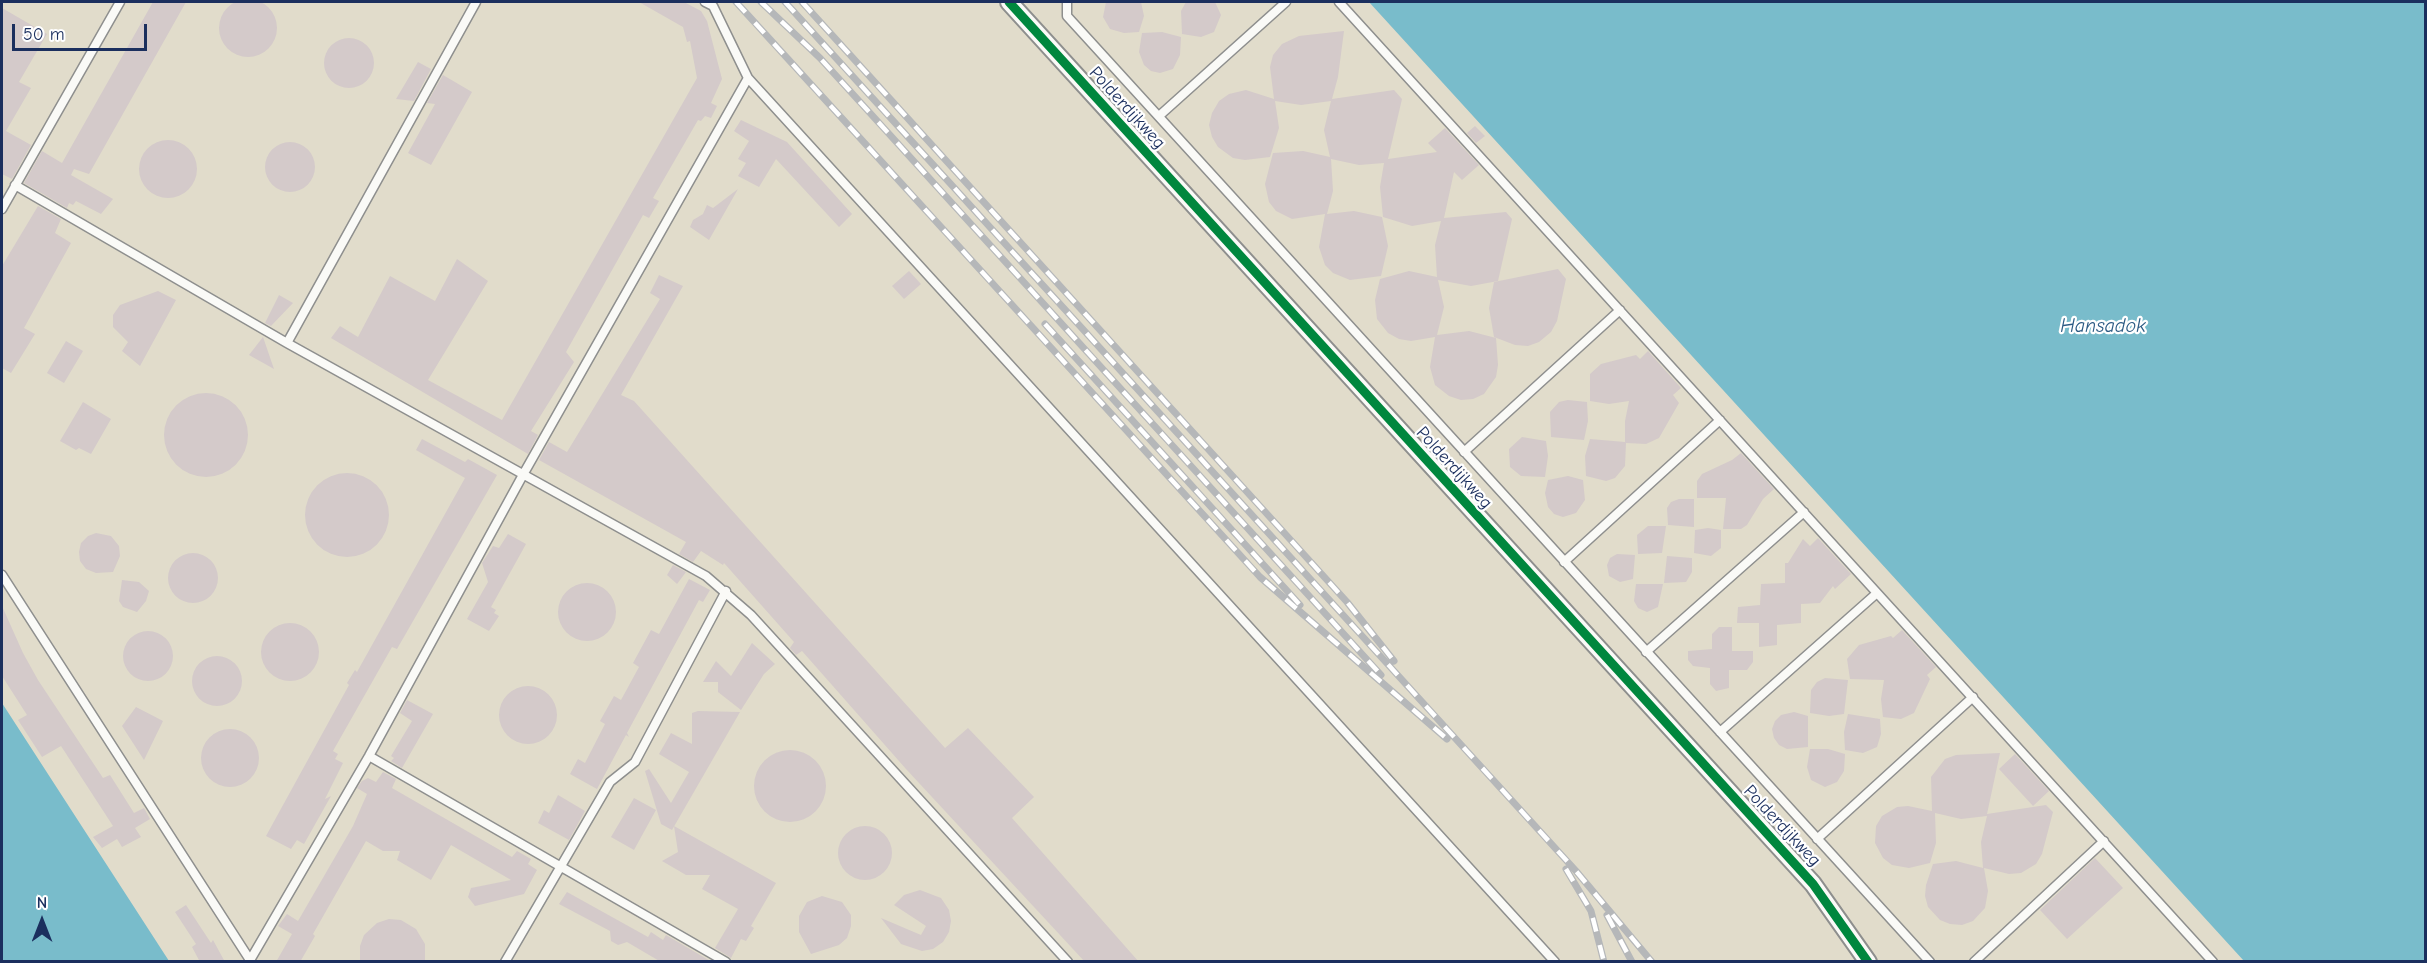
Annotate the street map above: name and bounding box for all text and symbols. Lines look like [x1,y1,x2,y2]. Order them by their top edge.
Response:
scale bar [15,12,150,50]
text: 50 m [23,24,65,45]
street label: Polderdijkweg [1084,62,1170,154]
water label: Hansadok [2060,314,2146,338]
street label: Polderdijkweg [1411,422,1497,514]
street label: Polderdijkweg [1739,781,1825,871]
north arrow [12,891,72,951]
text: N [37,894,47,912]

